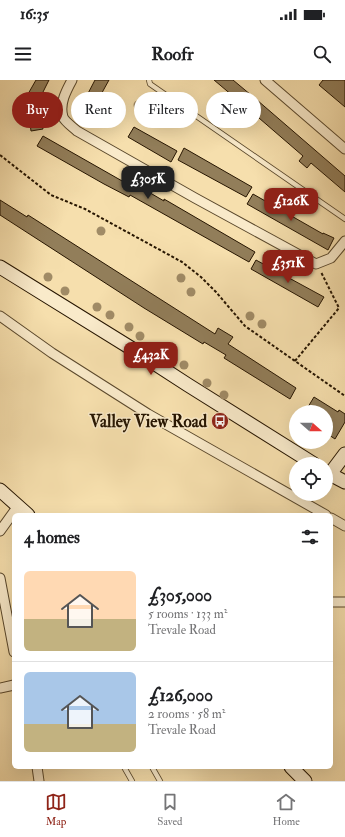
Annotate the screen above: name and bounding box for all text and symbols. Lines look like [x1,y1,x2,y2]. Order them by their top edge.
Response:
text: 16:35 [20,5,49,24]
icon: menu [12,43,34,65]
text: Roofr [151,43,194,66]
icon: search [311,43,333,65]
chip: Buy [12,92,63,128]
chip: Rent [71,92,126,128]
chip: Filters [134,92,198,128]
chip: New [206,92,261,128]
pin: £305K [120,166,176,200]
text: £305K [130,171,166,187]
pin: £126K [263,188,319,222]
text: £126K [273,193,309,209]
pin: £351K [260,250,316,284]
text: £351K [271,255,305,271]
pin: £432K [123,342,179,376]
text: £432K [133,347,169,363]
north arrow [289,405,333,449]
map controls [289,405,333,501]
place label: Valley View Road [89,411,208,433]
bus stop icon: Valley View Road [210,411,230,431]
button: locate [289,457,333,501]
icon: filters [299,526,321,548]
text: 4 homes [24,527,80,548]
text: £305,000 [148,585,212,606]
icon: home [56,587,104,635]
text: 5 rooms · 133 m² [148,606,227,622]
text: Trevale Road [148,622,216,638]
text: £126,000 [148,685,213,706]
icon: home [56,688,104,736]
text: 2 rooms · 58 m² [148,706,226,722]
text: Trevale Road [148,722,216,738]
tab: Map [45,791,67,828]
tab: Saved [157,791,182,828]
tab: Home [273,791,300,828]

